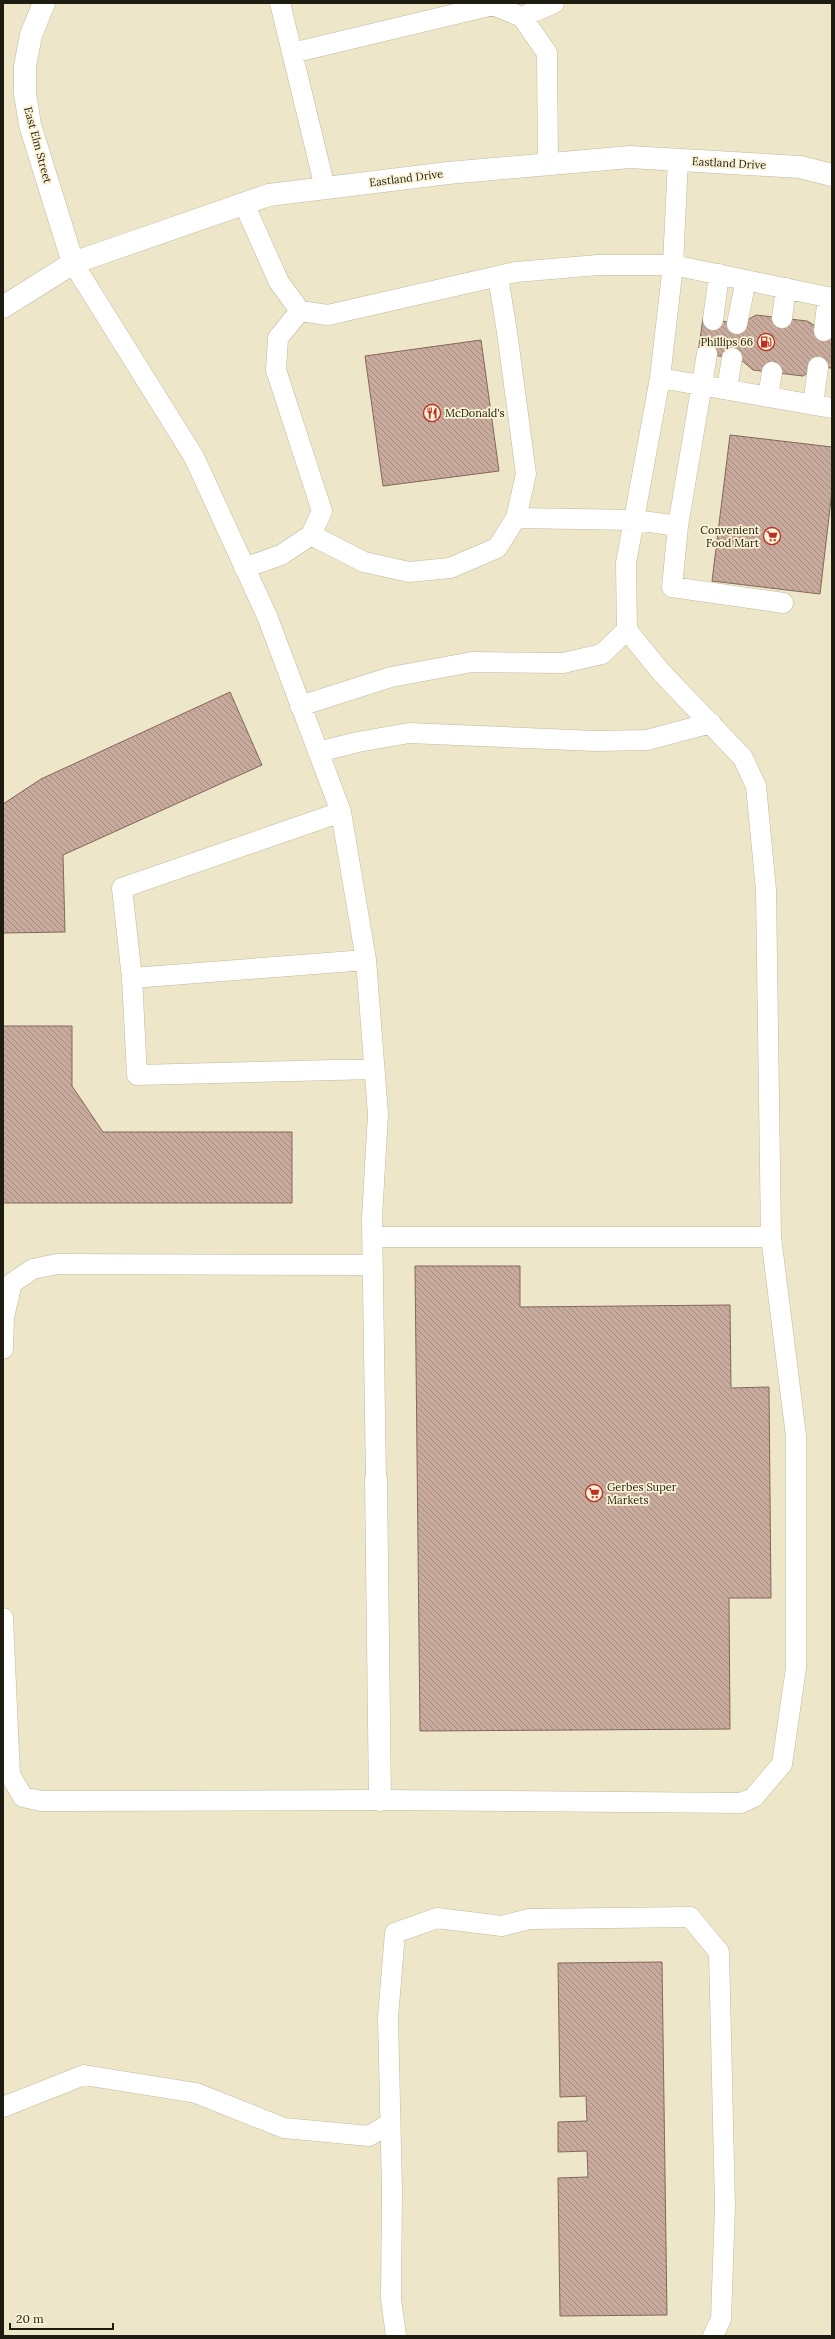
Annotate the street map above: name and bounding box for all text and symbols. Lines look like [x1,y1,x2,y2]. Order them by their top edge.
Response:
street label: East Elm Street [21,105,55,185]
street label: Eastland Drive [692,154,766,172]
street label: Eastland Drive [368,167,444,189]
fuel station icon: Phillips 66 [756,332,776,352]
place label: Phillips 66 [700,335,753,349]
restaurant icon: McDonald's [422,403,442,423]
place label: McDonald's [445,406,505,420]
place label: Convenient Food Mart [700,523,760,550]
supermarket icon: Convenient Food Mart [762,526,782,546]
place label: Gerbes Super Markets [607,1480,677,1507]
supermarket icon: Gerbes Super Markets [584,1483,604,1503]
scale bar [10,2305,113,2331]
text: 20 m [16,2311,44,2326]

